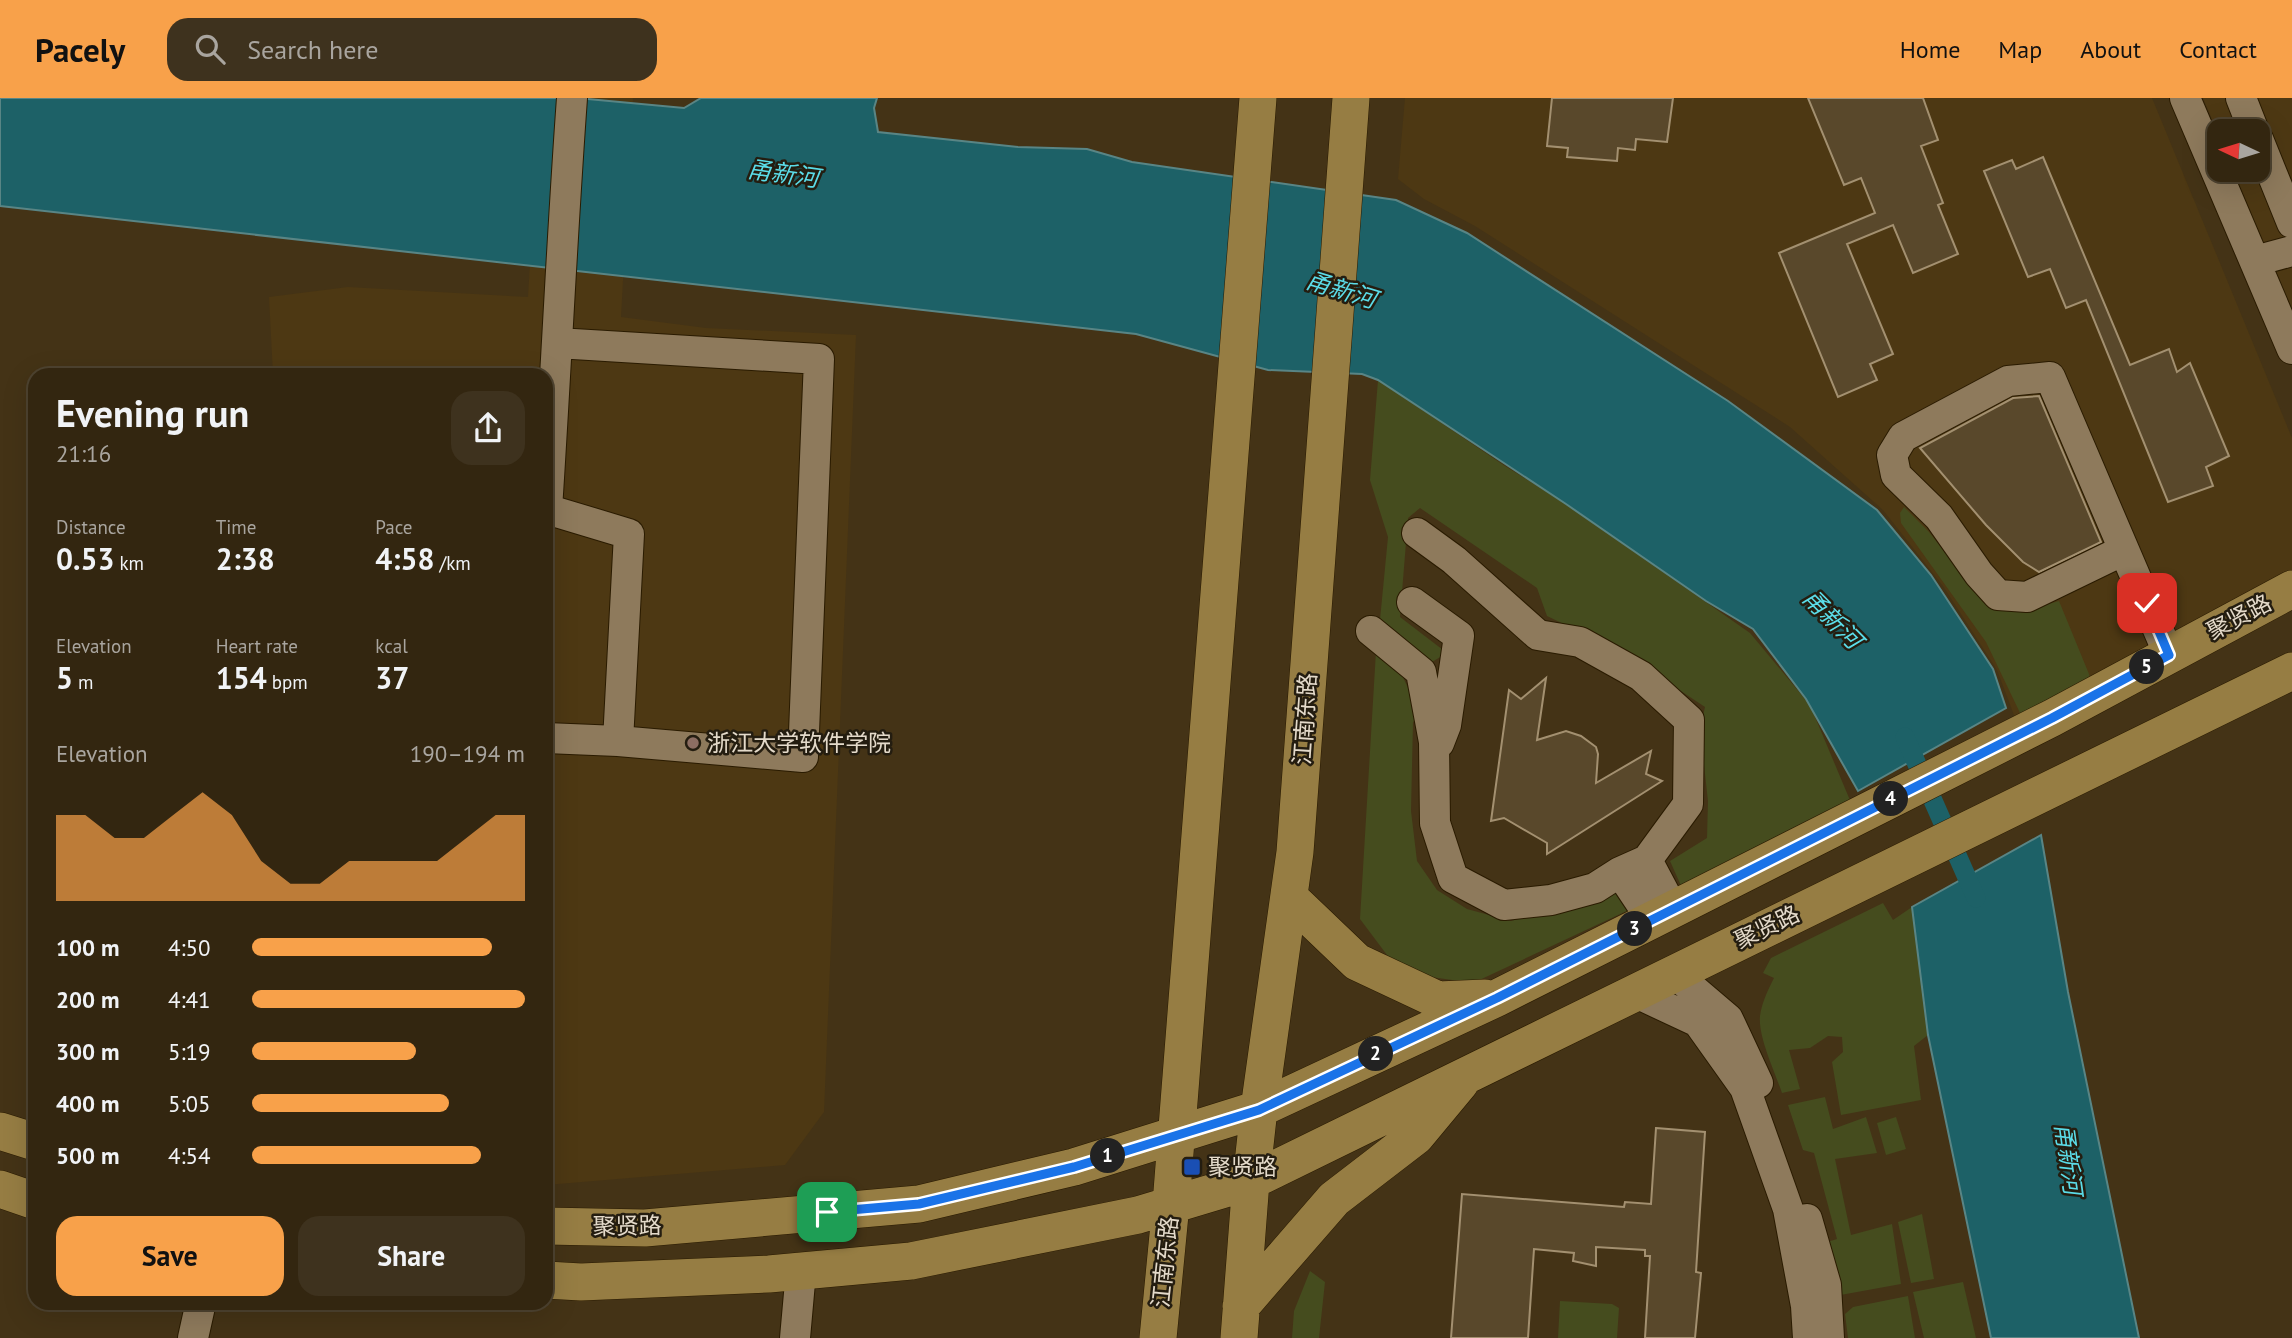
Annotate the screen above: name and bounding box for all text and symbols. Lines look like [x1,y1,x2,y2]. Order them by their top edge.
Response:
search box [167,18,657,81]
text: Pacely [35,28,125,71]
icon: search [191,30,229,68]
text: Search here [247,33,378,66]
text: Home [1900,34,1960,65]
text: Map [1998,34,2042,65]
text: About [2080,34,2141,65]
text: Contact [2179,34,2257,65]
north arrow [2207,119,2270,182]
map controls [2207,119,2270,182]
water label: 甬新河 [745,153,825,194]
water label: 甬新河 [1302,264,1384,316]
text: Evening run [56,388,249,437]
button: share [451,391,525,465]
text: 21:16 [56,439,111,468]
text: Distance [56,515,126,539]
text: Time [216,515,256,539]
text: Pace [375,515,413,539]
text: 0.53 [56,539,114,578]
text: 2:38 [216,539,275,578]
text: 4:58 [375,539,434,578]
text: km [114,551,144,575]
text: /km [434,551,471,575]
pin [2117,573,2177,633]
water label: 甬新河 [1796,582,1872,658]
icon: check [2128,584,2166,622]
street label: 聚贤路 [2201,588,2276,646]
text: Elevation [56,634,132,658]
text: Heart rate [216,634,298,658]
text: kcal [375,634,408,658]
pin: 5 [2130,650,2164,684]
text: 5 [2141,654,2152,678]
text: 5 [56,658,73,697]
text: 154 [216,658,267,697]
text: 37 [375,658,409,697]
text: m [73,670,94,694]
text: bpm [267,670,308,694]
street label: 江南东路 [1287,672,1322,766]
place label: 浙江大学软件学院 [707,728,891,757]
marker: 浙江大学软件学院 [685,735,701,751]
text: Elevation [56,739,148,768]
text: 190–194 m [410,739,525,768]
pin: 4 [1874,782,1909,816]
text: 4 [1885,786,1896,810]
street label: 聚贤路 [1729,898,1804,955]
pin: 3 [1618,912,1652,946]
text: 3 [1629,916,1640,940]
text: 100 m [56,933,119,962]
text: 4:50 [168,933,211,962]
text: 200 m [56,985,119,1014]
text: 4:41 [168,985,211,1014]
text: 300 m [56,1037,119,1066]
text: 5:19 [168,1037,211,1066]
pin: 2 [1358,1037,1394,1072]
text: 2 [1370,1041,1381,1065]
text: 400 m [56,1089,119,1118]
text: 5:05 [168,1089,211,1118]
water label: 甬新河 [2048,1121,2089,1201]
pin: 1 [1090,1138,1126,1174]
text: 500 m [56,1141,119,1170]
text: 4:54 [168,1141,211,1170]
text: 1 [1102,1143,1113,1167]
place label: 聚贤路 [1208,1152,1277,1181]
marker: 聚贤路 [1182,1157,1202,1177]
pin [797,1182,857,1242]
icon: arrive [808,1193,846,1231]
street label: 聚贤路 [592,1210,662,1241]
street label: 江南东路 [1145,1215,1184,1309]
button: Save [56,1216,284,1296]
button: Share [298,1216,525,1296]

